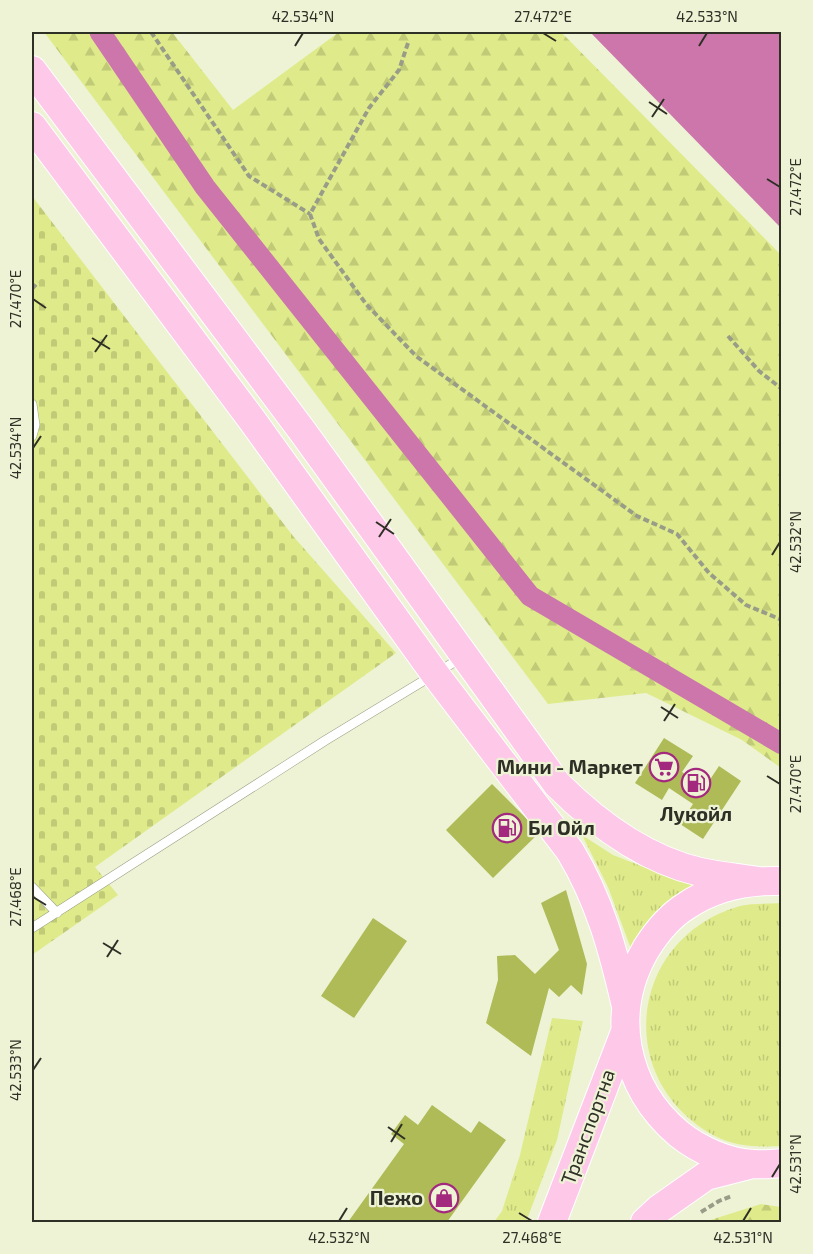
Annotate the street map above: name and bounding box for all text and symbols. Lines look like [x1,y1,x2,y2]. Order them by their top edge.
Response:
text: 42.534°N [272,7,334,25]
text: 27.472°E [514,7,572,25]
text: 42.533°N [676,7,738,25]
text: 27.472°E [786,158,804,216]
text: 27.470°E [6,270,24,328]
text: 42.534°N [6,417,24,479]
text: 42.532°N [786,511,804,573]
supermarket icon: Мини - Маркет [648,751,680,783]
place label: Мини - Маркет [497,754,643,778]
text: 27.470°E [786,755,804,813]
fuel station icon: Лукойл [680,767,712,799]
place label: Лукойл [660,801,732,825]
fuel station icon: Би Ойл [491,812,523,844]
place label: Би Ойл [528,815,595,839]
text: 27.468°E [6,867,24,927]
text: 42.533°N [6,1039,24,1101]
street label: Транспортна [555,1066,619,1188]
text: 42.531°N [786,1134,804,1194]
shop icon: Пежо [428,1182,460,1214]
place label: Пежо [370,1185,423,1209]
text: 42.532°N [308,1228,370,1246]
text: 27.468°E [502,1228,562,1246]
text: 42.531°N [713,1228,773,1246]

